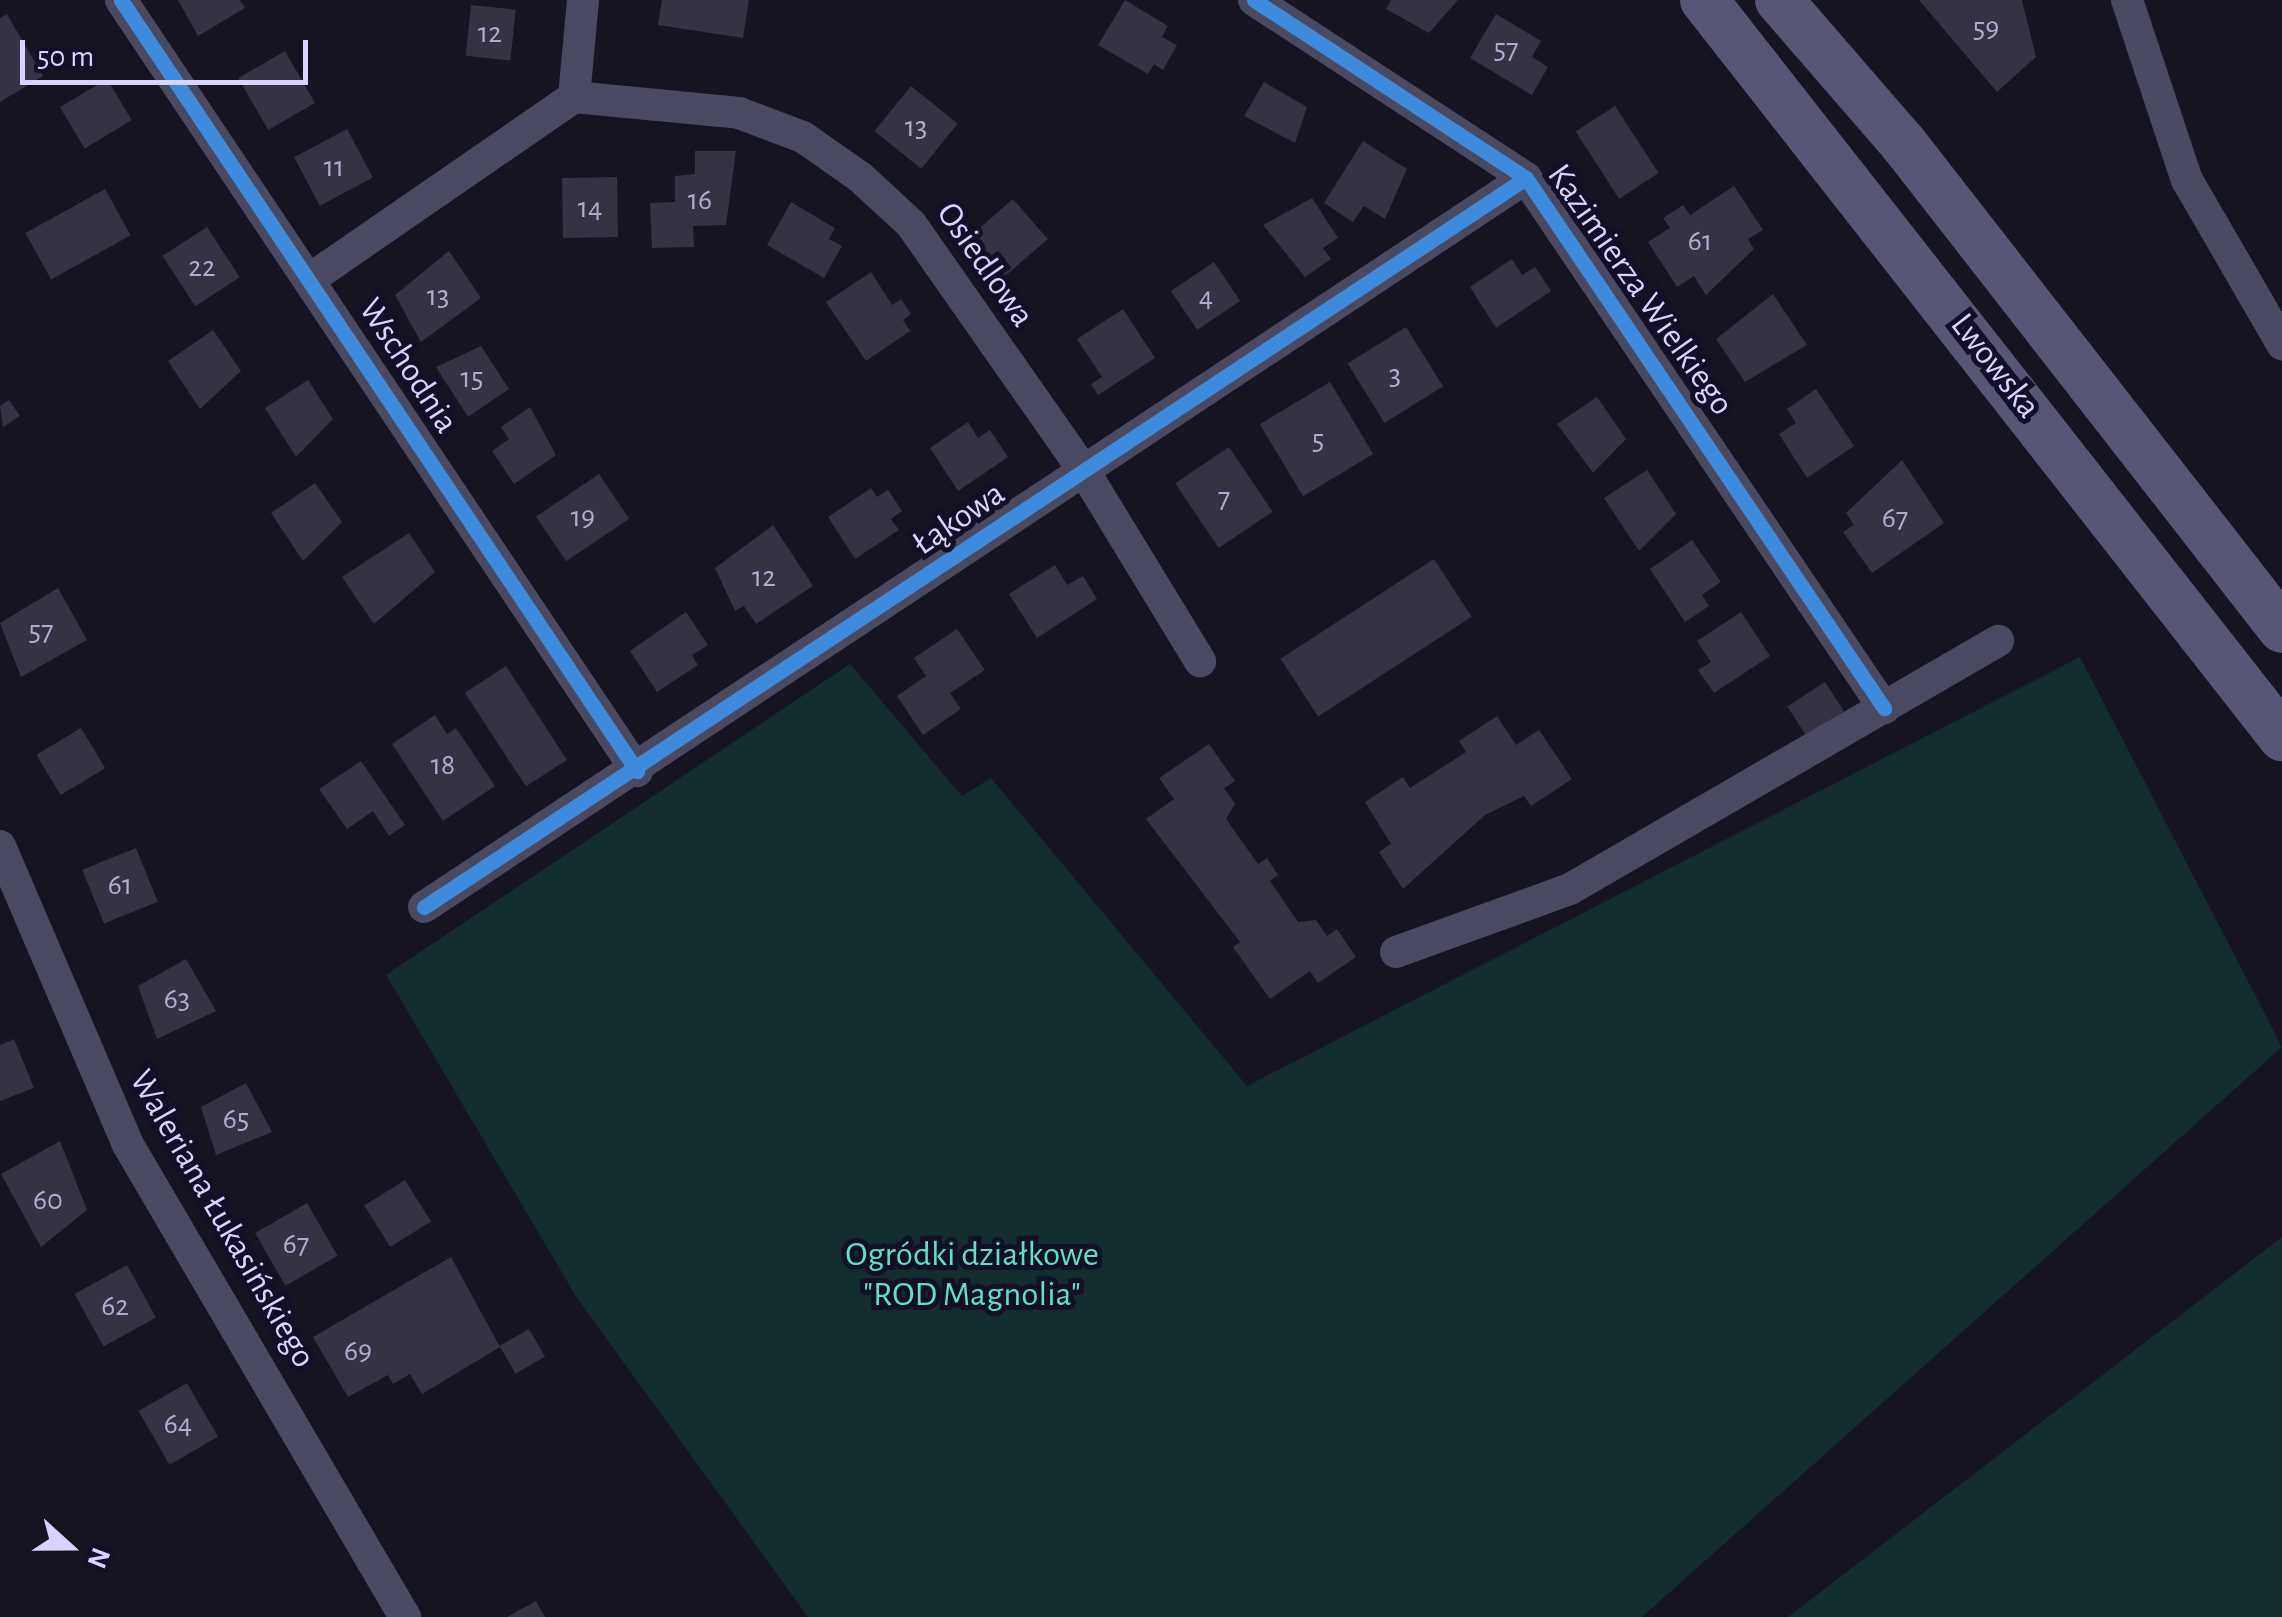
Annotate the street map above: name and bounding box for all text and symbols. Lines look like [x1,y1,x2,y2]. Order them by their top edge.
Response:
house number: 59 [1973,10,1999,46]
house number: 12 [478,15,502,51]
scale bar [25,20,312,82]
house number: 57 [1493,31,1519,67]
text: 50 m [37,42,94,72]
house number: 13 [905,109,927,145]
house number: 11 [324,149,344,185]
street label: Kazimierza Wielkiego [1538,156,1742,424]
house number: 16 [688,182,712,218]
house number: 14 [578,190,602,226]
street label: Osiedlowa [927,195,1043,335]
house number: 61 [1688,223,1712,259]
house number: 22 [188,249,216,285]
house number: 13 [427,278,449,314]
house number: 4 [1199,279,1213,315]
street label: Wschodnia [349,291,467,441]
street label: Lwowska [1941,305,2049,427]
house number: 3 [1389,357,1401,393]
house number: 15 [461,360,483,396]
house number: 5 [1312,422,1324,458]
street label: Łąkowa [905,473,1013,565]
house number: 7 [1218,480,1230,516]
house number: 19 [571,499,595,535]
house number: 67 [1882,500,1908,536]
house number: 12 [752,559,776,595]
house number: 57 [28,613,54,649]
house number: 18 [431,747,455,783]
house number: 61 [108,867,132,903]
house number: 63 [164,981,190,1017]
street label: Waleriana Łukasińskiego [120,1063,324,1375]
house number: 65 [223,1101,249,1137]
house number: 60 [33,1182,63,1218]
house number: 67 [283,1226,309,1262]
park label: Ogródki działkowe "ROD Magnolia" [845,1234,1099,1316]
house number: 62 [101,1288,129,1324]
house number: 69 [344,1333,372,1369]
house number: 64 [164,1406,192,1442]
north arrow [20,1497,120,1597]
text: N [81,1544,115,1572]

